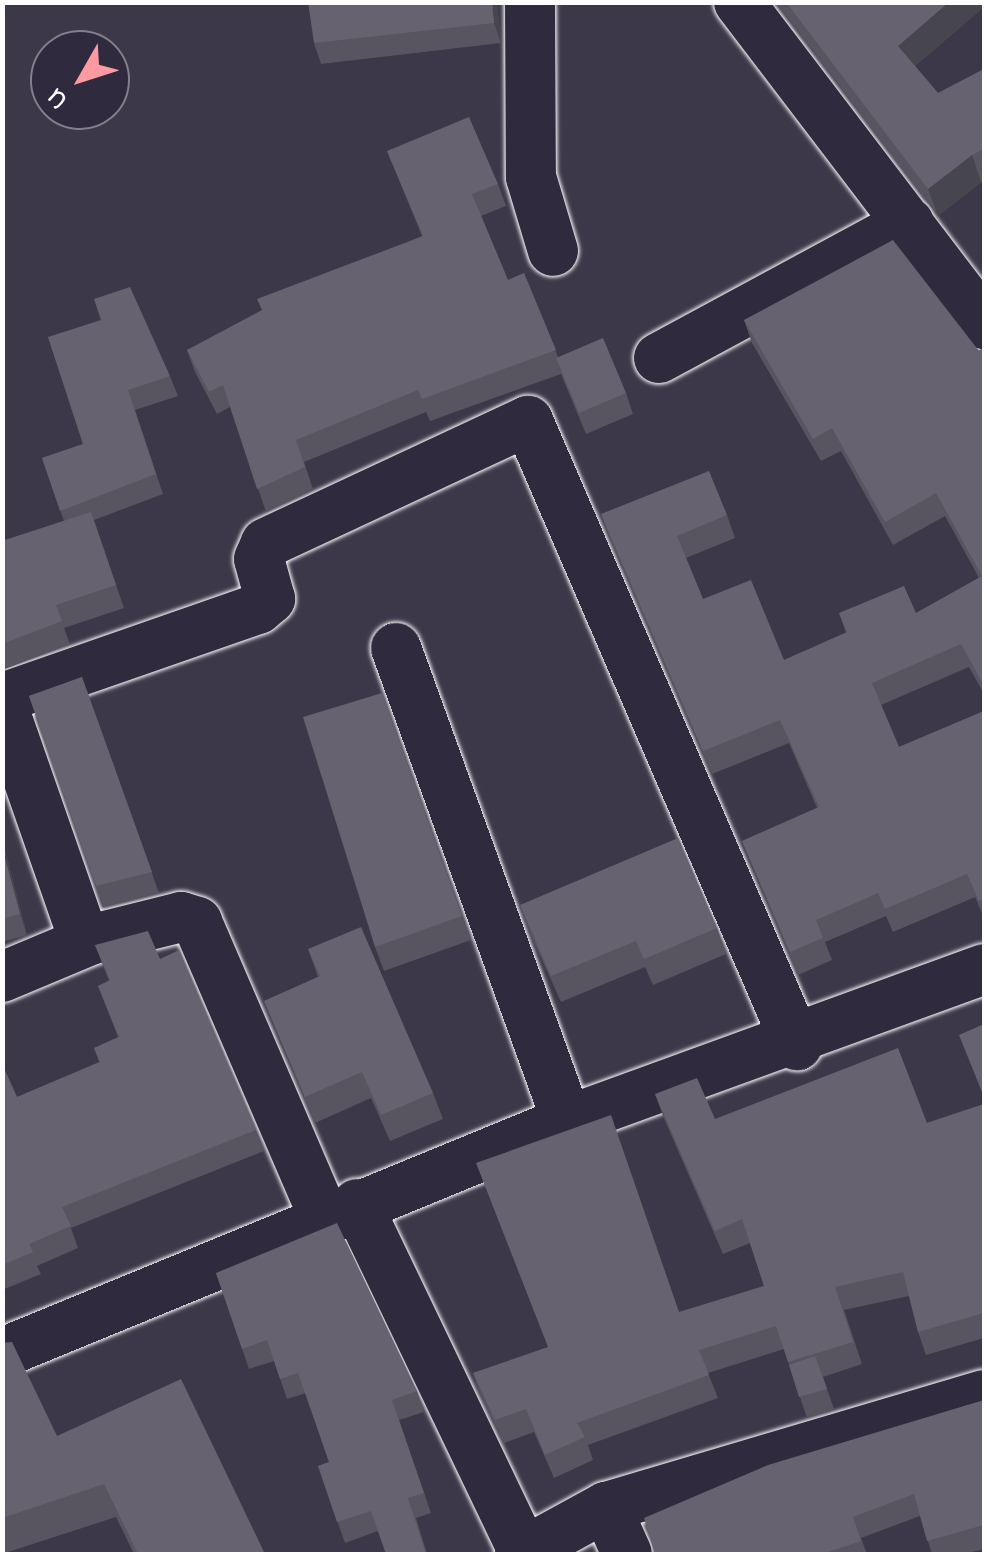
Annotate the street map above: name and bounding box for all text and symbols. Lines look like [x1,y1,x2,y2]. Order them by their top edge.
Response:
north arrow [30,30,130,130]
text: U [36,78,79,118]

